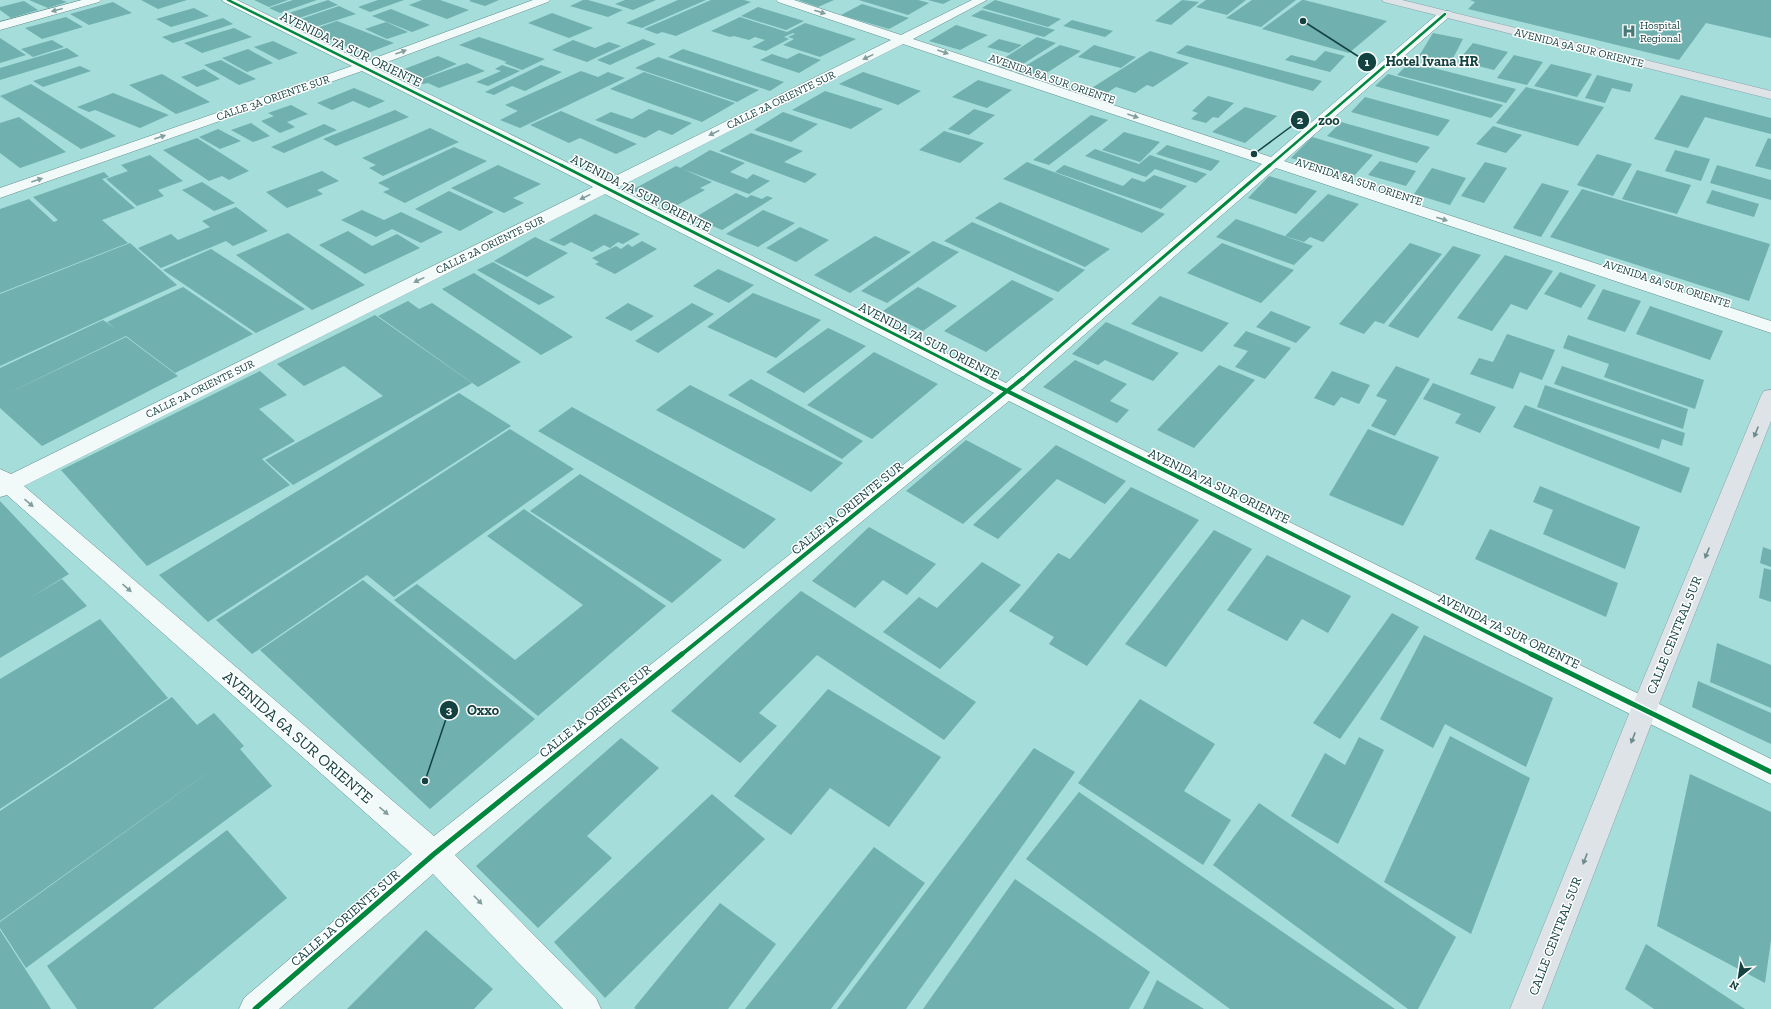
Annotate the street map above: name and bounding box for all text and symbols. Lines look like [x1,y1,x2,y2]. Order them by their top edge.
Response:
one-way arrow [51,7,63,13]
street label: AVENIDA 7A SUR ORIENTE [278,8,424,90]
one-way arrow [814,9,826,15]
place label: Hospital Regional [1640,19,1681,45]
hospital icon: Hospital Regional [1621,23,1637,39]
street label: AVENIDA 9A SUR ORIENTE [1513,26,1645,70]
one-way arrow [395,49,407,55]
callout: Hotel Ivana HR [1357,49,1486,75]
one-way arrow [937,50,949,56]
street label: AVENIDA 8A SUR ORIENTE [987,51,1117,107]
one-way arrow [863,53,874,60]
text: Hotel Ivana HR [1385,53,1479,70]
text: 1 [1365,55,1370,69]
street label: CALLE 2A ORIENTE SUR [725,68,838,132]
street label: CALLE 3A ORIENTE SUR [215,72,332,124]
callout: zoo [1290,107,1347,133]
text: zoo [1318,112,1340,129]
one-way arrow [1127,113,1139,119]
text: 2 [1297,113,1304,127]
one-way arrow [709,130,720,136]
one-way arrow [154,134,166,140]
street label: AVENIDA 7A SUR ORIENTE [568,151,714,235]
street label: AVENIDA 8A SUR ORIENTE [1294,155,1424,209]
one-way arrow [31,177,43,183]
one-way arrow [580,194,591,200]
street label: CALLE 2A ORIENTE SUR [434,213,547,277]
one-way arrow [1436,216,1448,222]
street label: AVENIDA 8A SUR ORIENTE [1602,257,1732,311]
one-way arrow [413,277,425,283]
street label: AVENIDA 7A SUR ORIENTE [856,299,1002,383]
street label: CALLE 2A ORIENTE SUR [144,357,257,421]
one-way arrow [1753,427,1759,439]
street label: AVENIDA 7A SUR ORIENTE [1146,445,1292,527]
street label: CALLE 1A ORIENTE SUR [788,458,906,558]
one-way arrow [23,499,34,508]
one-way arrow [1704,547,1710,559]
street label: CALLE CENTRAL SUR [1643,574,1705,696]
one-way arrow [121,584,132,593]
street label: AVENIDA 7A SUR ORIENTE [1436,590,1582,672]
street label: CALLE 1A ORIENTE SUR [536,661,654,761]
street label: AVENIDA 6A SUR ORIENTE [219,667,377,807]
callout: Oxxo [439,697,507,723]
text: Oxxo [467,702,500,719]
text: 3 [446,703,453,717]
one-way arrow [1629,733,1635,745]
one-way arrow [379,806,388,815]
one-way arrow [1582,854,1588,866]
street label: CALLE 1A ORIENTE SUR [288,867,402,969]
street label: CALLE CENTRAL SUR [1525,875,1585,997]
one-way arrow [473,895,483,905]
north arrow [1719,957,1759,997]
text: N [1727,977,1741,993]

